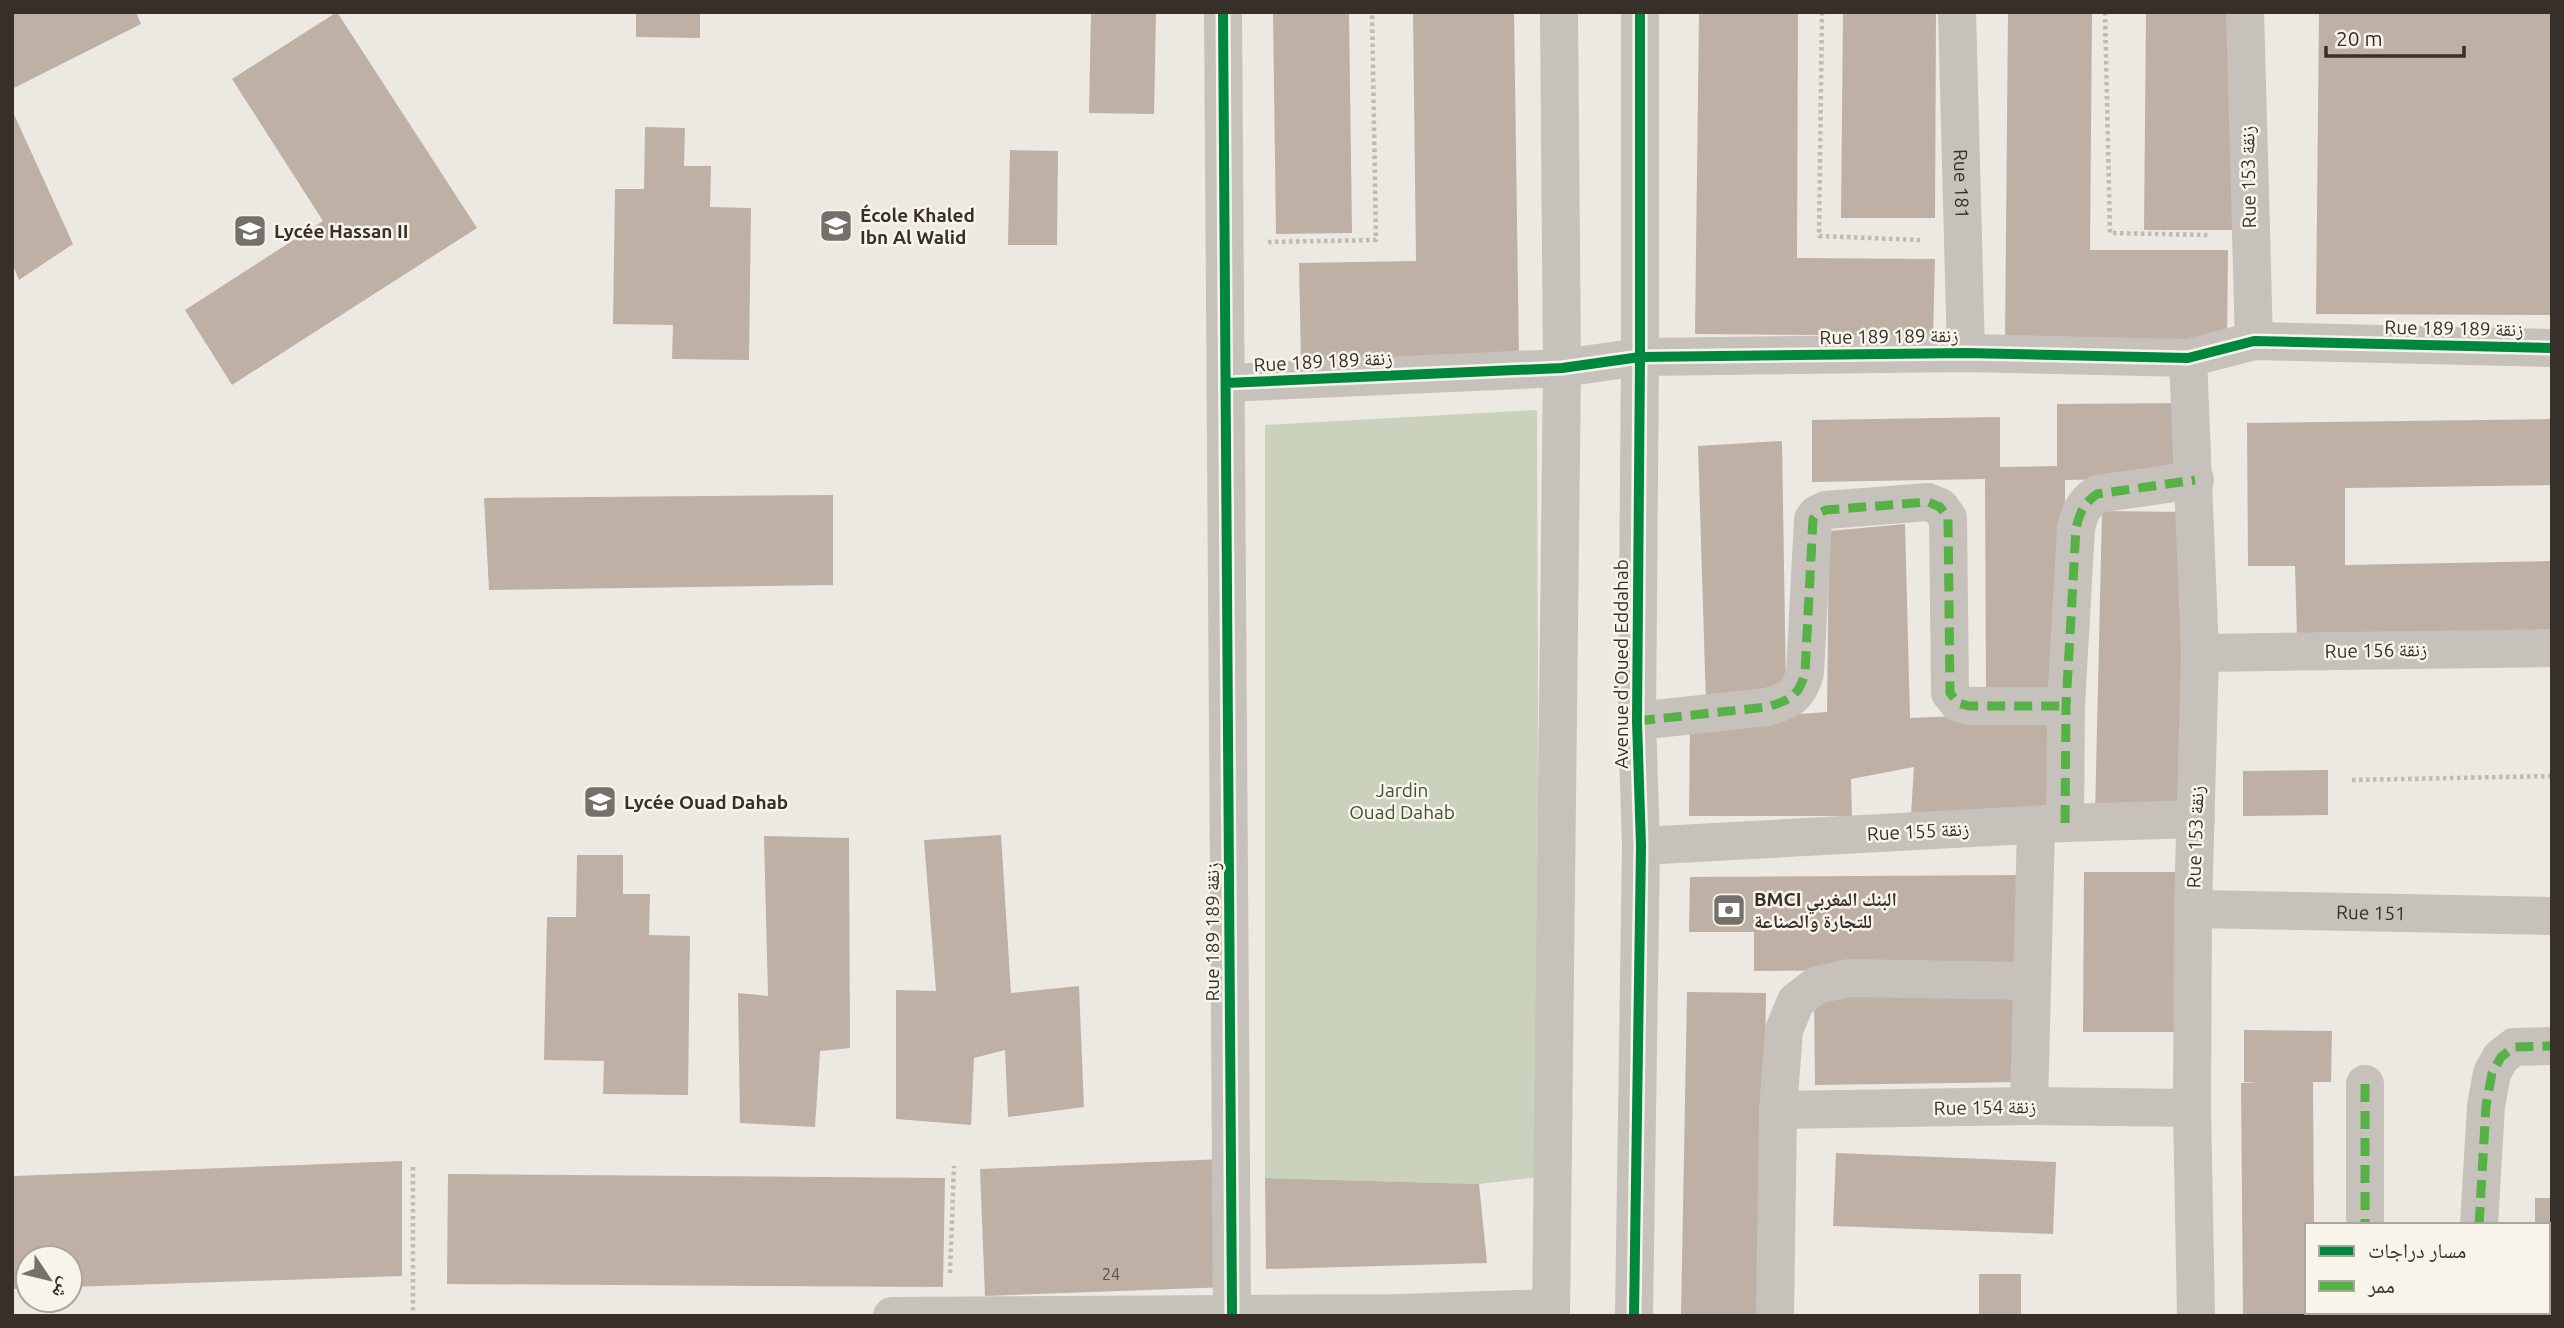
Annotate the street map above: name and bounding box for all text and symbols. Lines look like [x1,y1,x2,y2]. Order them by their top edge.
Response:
scale bar [2326,14,2464,58]
text: 20 m [2336,26,2383,50]
street label: Rue 153 زنقة [2236,126,2261,228]
street label: Rue 181 [1950,149,1973,219]
place label: École Khaled Ibn Al Walid [860,204,975,248]
school or university icon: École Khaled Ibn Al Walid [817,207,855,245]
school or university icon: Lycée Hassan II [231,212,269,250]
place label: Lycée Hassan II [274,220,408,242]
street label: Rue 189 زنقة 189 [2384,316,2524,341]
street label: Rue 189 زنقة 189 [1819,324,1959,349]
street label: Rue 189 زنقة 189 [1253,346,1393,377]
street label: Avenue d'Oued Eddahab [1610,559,1632,769]
street label: Rue 156 زنقة [2325,638,2427,663]
park label: Jardin Ouad Dahab [1349,779,1455,823]
school or university icon: Lycée Ouad Dahab [581,783,619,821]
street label: Rue 153 زنقة [2182,785,2209,889]
place label: Lycée Ouad Dahab [624,791,788,813]
street label: Rue 155 زنقة [1866,817,1970,846]
street label: Rue 189 زنقة 189 [1201,862,1224,1002]
place label: BMCI البنك المغربي للتجارة والصناعة [1754,888,1897,932]
bank icon: BMCI البنك المغربي للتجارة والصناعة [1710,891,1748,929]
street label: Rue 151 [2336,901,2406,924]
street label: Rue 154 زنقة [1934,1095,2036,1120]
legend [2305,1223,2550,1314]
text: مسار دراجات [2368,1238,2466,1262]
north arrow [14,1244,84,1314]
house number: 24 [1102,1265,1120,1283]
text: ممر [2367,1273,2395,1297]
text: ش [47,1274,78,1303]

